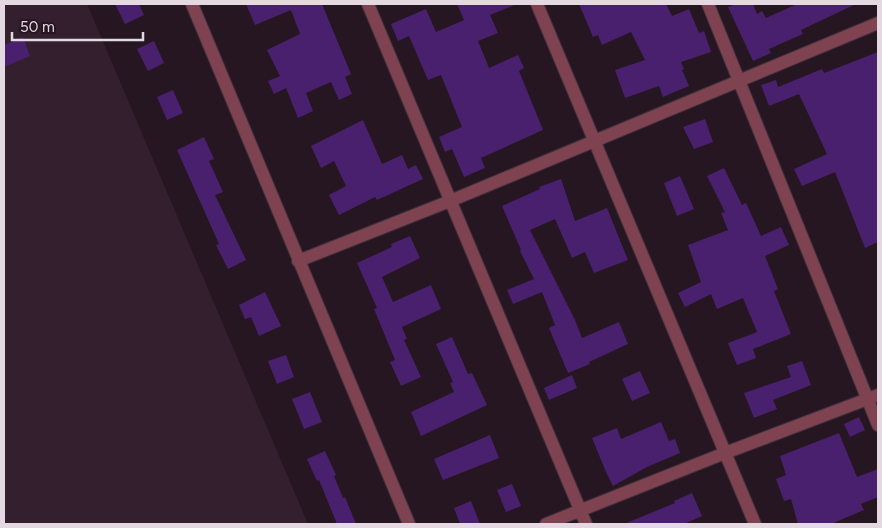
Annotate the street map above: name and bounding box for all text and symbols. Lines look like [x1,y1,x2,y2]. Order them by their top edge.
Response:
scale bar [12,10,144,42]
text: 50 m [20,18,55,36]

